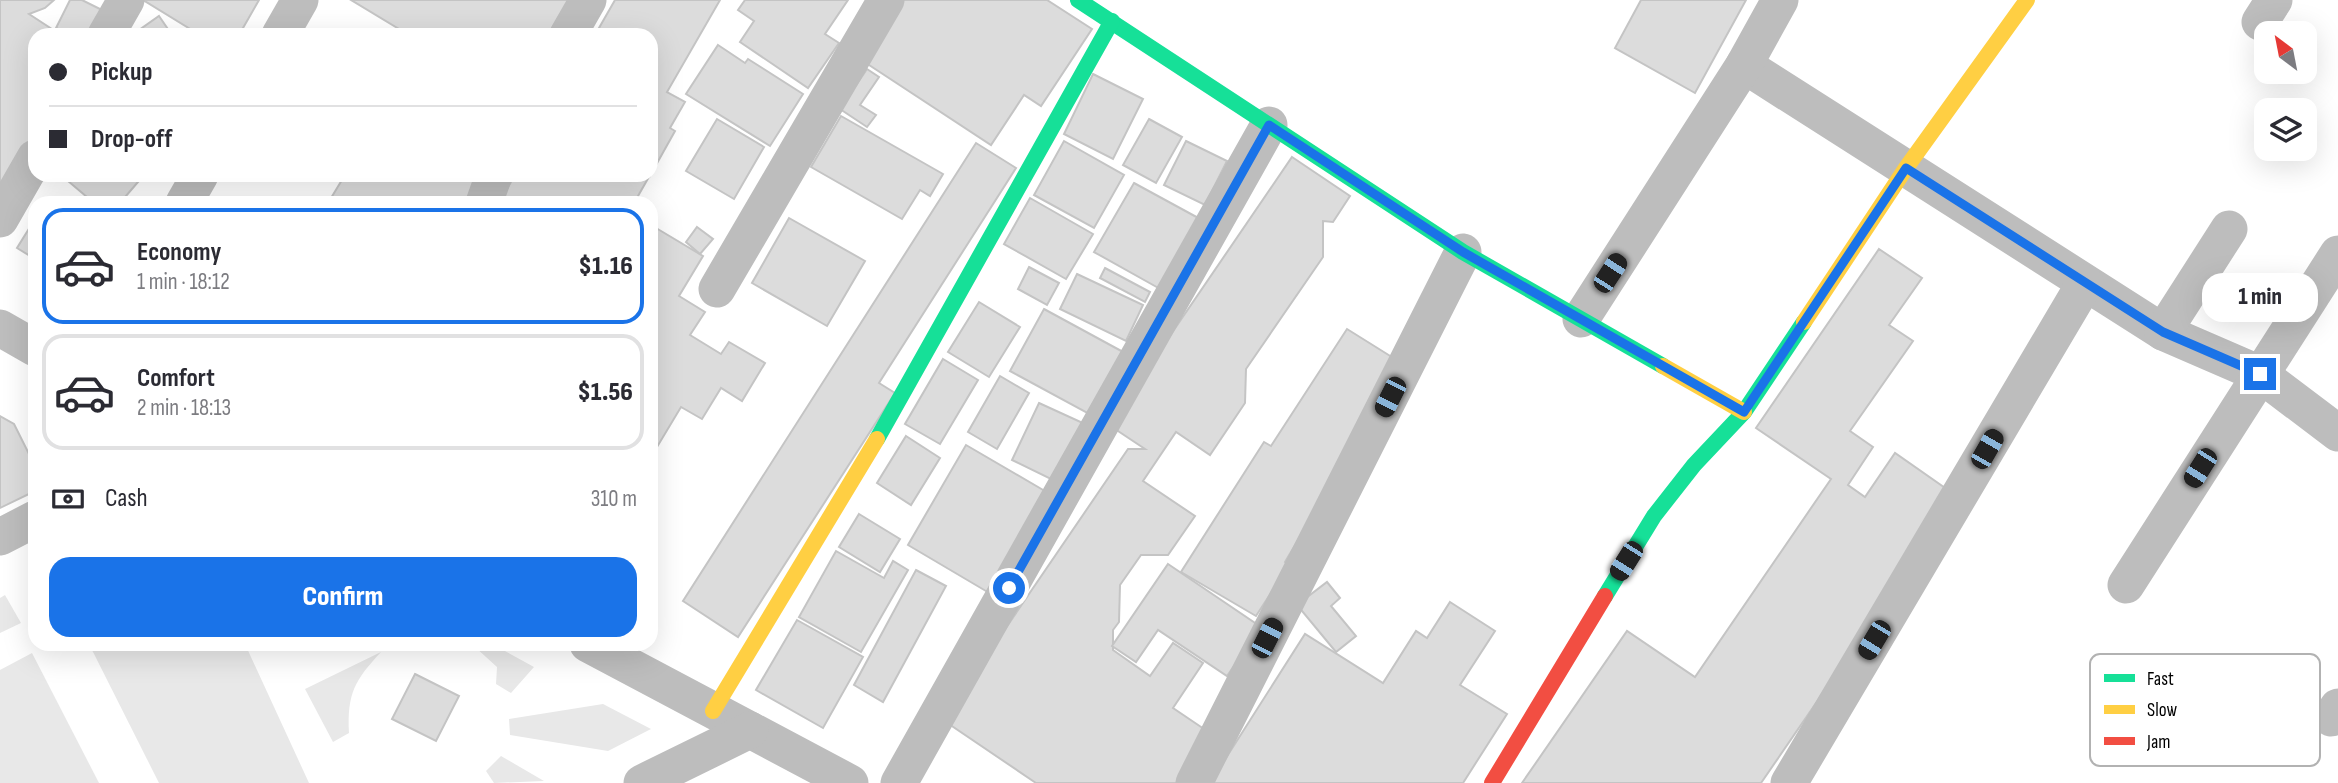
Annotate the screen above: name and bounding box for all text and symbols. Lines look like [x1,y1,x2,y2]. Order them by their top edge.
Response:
north arrow [2254,21,2317,84]
map controls [2254,21,2317,161]
text: Pickup [91,57,153,88]
button: layers [2254,98,2317,161]
text: Drop-off [91,124,172,155]
icon: car [53,235,116,298]
text: Economy [137,237,221,268]
car [1590,250,1631,296]
text: $1.16 [578,251,633,282]
text: 1 min · 18:12 [137,268,230,296]
callout: 1 min [2202,272,2318,322]
text: 1 min [2238,283,2282,311]
route end [2244,358,2276,390]
icon: car [53,361,116,424]
text: Comfort [137,363,215,394]
car [1372,374,1409,420]
text: $1.56 [577,377,633,408]
text: 2 min · 18:13 [137,394,231,422]
car [1968,426,2007,472]
car [2180,445,2221,491]
icon: cash [49,480,87,518]
text: Cash [105,483,148,514]
text: 310 m [591,485,637,513]
car [1606,538,1647,584]
button: Confirm [49,557,637,637]
route start [993,572,1025,604]
car [1249,615,1286,661]
car [1855,617,1894,663]
legend [2090,654,2320,766]
text: Fast [2147,668,2174,691]
text: Slow [2147,699,2177,722]
text: Jam [2146,731,2170,754]

